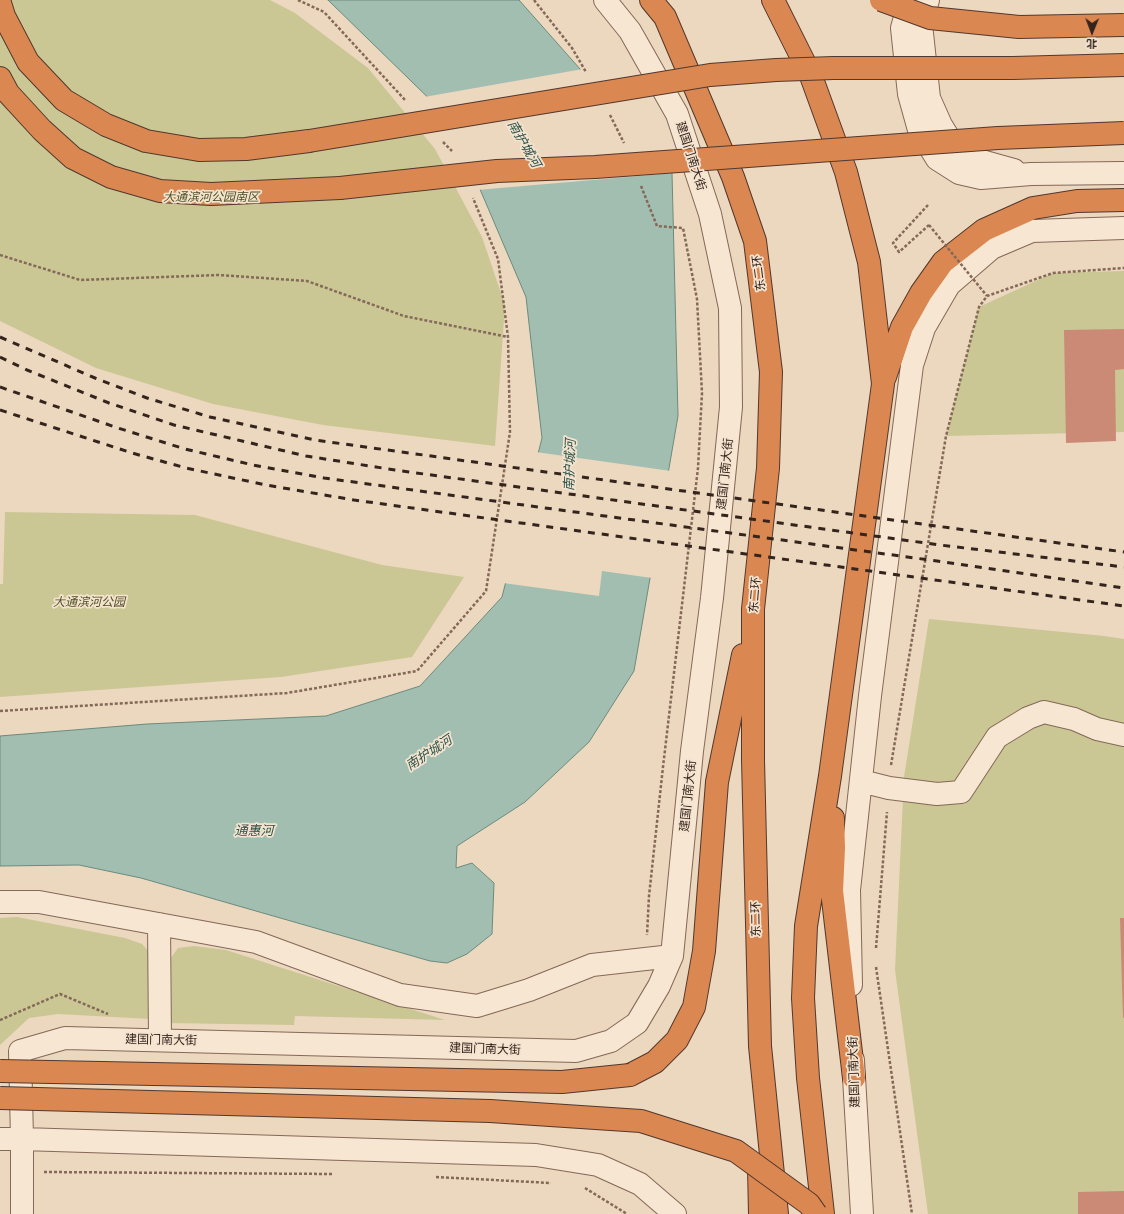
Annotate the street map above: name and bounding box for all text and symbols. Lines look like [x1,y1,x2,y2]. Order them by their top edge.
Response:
north arrow [1072,12,1112,52]
text: 北 [1086,37,1097,52]
water label: 南护城河 [504,118,544,170]
street label: 建国门南大街 [673,120,709,192]
park label: 大通滨河公园南区 [163,190,259,204]
street label: 东二环 [750,254,768,292]
street label: 建国门南大街 [714,437,736,511]
water label: 南护城河 [561,439,579,491]
street label: 东二环 [746,576,764,614]
park label: 大通滨河公园 [53,595,125,609]
water label: 南护城河 [403,732,455,774]
street label: 建国门南大街 [677,759,699,833]
water label: 通惠河 [235,823,273,839]
street label: 东二环 [748,901,764,937]
street label: 建国门南大街 [125,1032,197,1048]
street label: 建国门南大街 [846,1036,862,1108]
street label: 建国门南大街 [449,1041,521,1057]

